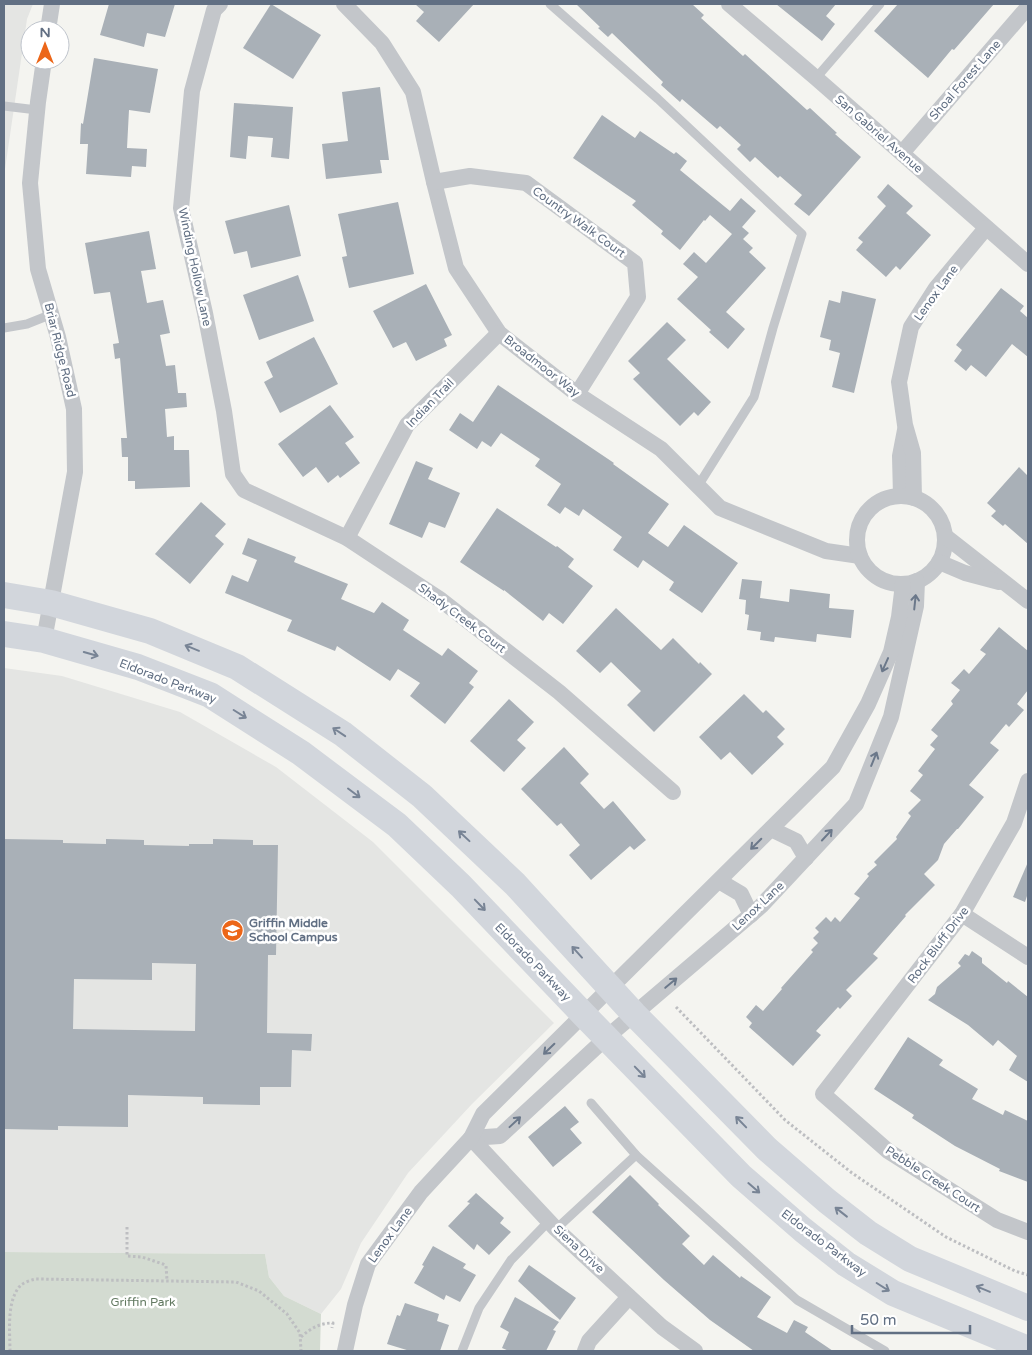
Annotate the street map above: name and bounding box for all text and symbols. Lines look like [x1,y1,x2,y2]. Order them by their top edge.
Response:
north arrow [20,20,70,70]
text: N [39,24,51,41]
street label: Shoal Forest Lane [927,37,1004,123]
street label: San Gabriel Avenue [832,92,926,176]
street label: Country Walk Court [530,184,629,261]
street label: Winding Hollow Lane [176,207,214,328]
street label: Lenox Lane [911,262,961,324]
street label: Briar Ridge Road [41,301,79,399]
street label: Broadmoor Way [501,332,583,400]
street label: Indian Trail [403,376,457,430]
street label: Shady Creek Court [415,580,509,656]
one-way arrow [911,595,920,611]
one-way arrow [185,643,200,653]
one-way arrow [82,649,98,659]
street label: Eldorado Parkway [117,656,219,706]
one-way arrow [880,657,890,672]
one-way arrow [233,710,247,720]
one-way arrow [332,727,346,737]
one-way arrow [870,752,879,767]
one-way arrow [347,787,360,798]
one-way arrow [821,829,833,842]
one-way arrow [458,830,470,842]
one-way arrow [750,838,762,850]
street label: Lenox Lane [729,878,787,933]
one-way arrow [474,899,486,912]
street label: Rock Bluff Drive [905,904,972,986]
place label: Griffin Middle School Campus [249,916,338,945]
school or university icon: Griffin Middle School Campus [221,918,245,942]
street label: Eldorado Parkway [492,920,574,1004]
one-way arrow [571,946,583,959]
one-way arrow [664,977,677,988]
one-way arrow [543,1043,555,1055]
one-way arrow [634,1066,646,1079]
one-way arrow [735,1115,747,1128]
one-way arrow [508,1116,521,1128]
street label: Pebble Creek Court [883,1143,984,1215]
one-way arrow [748,1182,761,1194]
street label: Lenox Lane [365,1204,415,1266]
street label: Eldorado Parkway [779,1206,870,1280]
one-way arrow [835,1207,848,1218]
street label: Siena Drive [551,1222,607,1276]
one-way arrow [876,1282,890,1292]
one-way arrow [976,1284,991,1294]
park label: Griffin Park [110,1295,176,1309]
scale bar [852,1302,970,1334]
text: 50 m [860,1311,897,1329]

